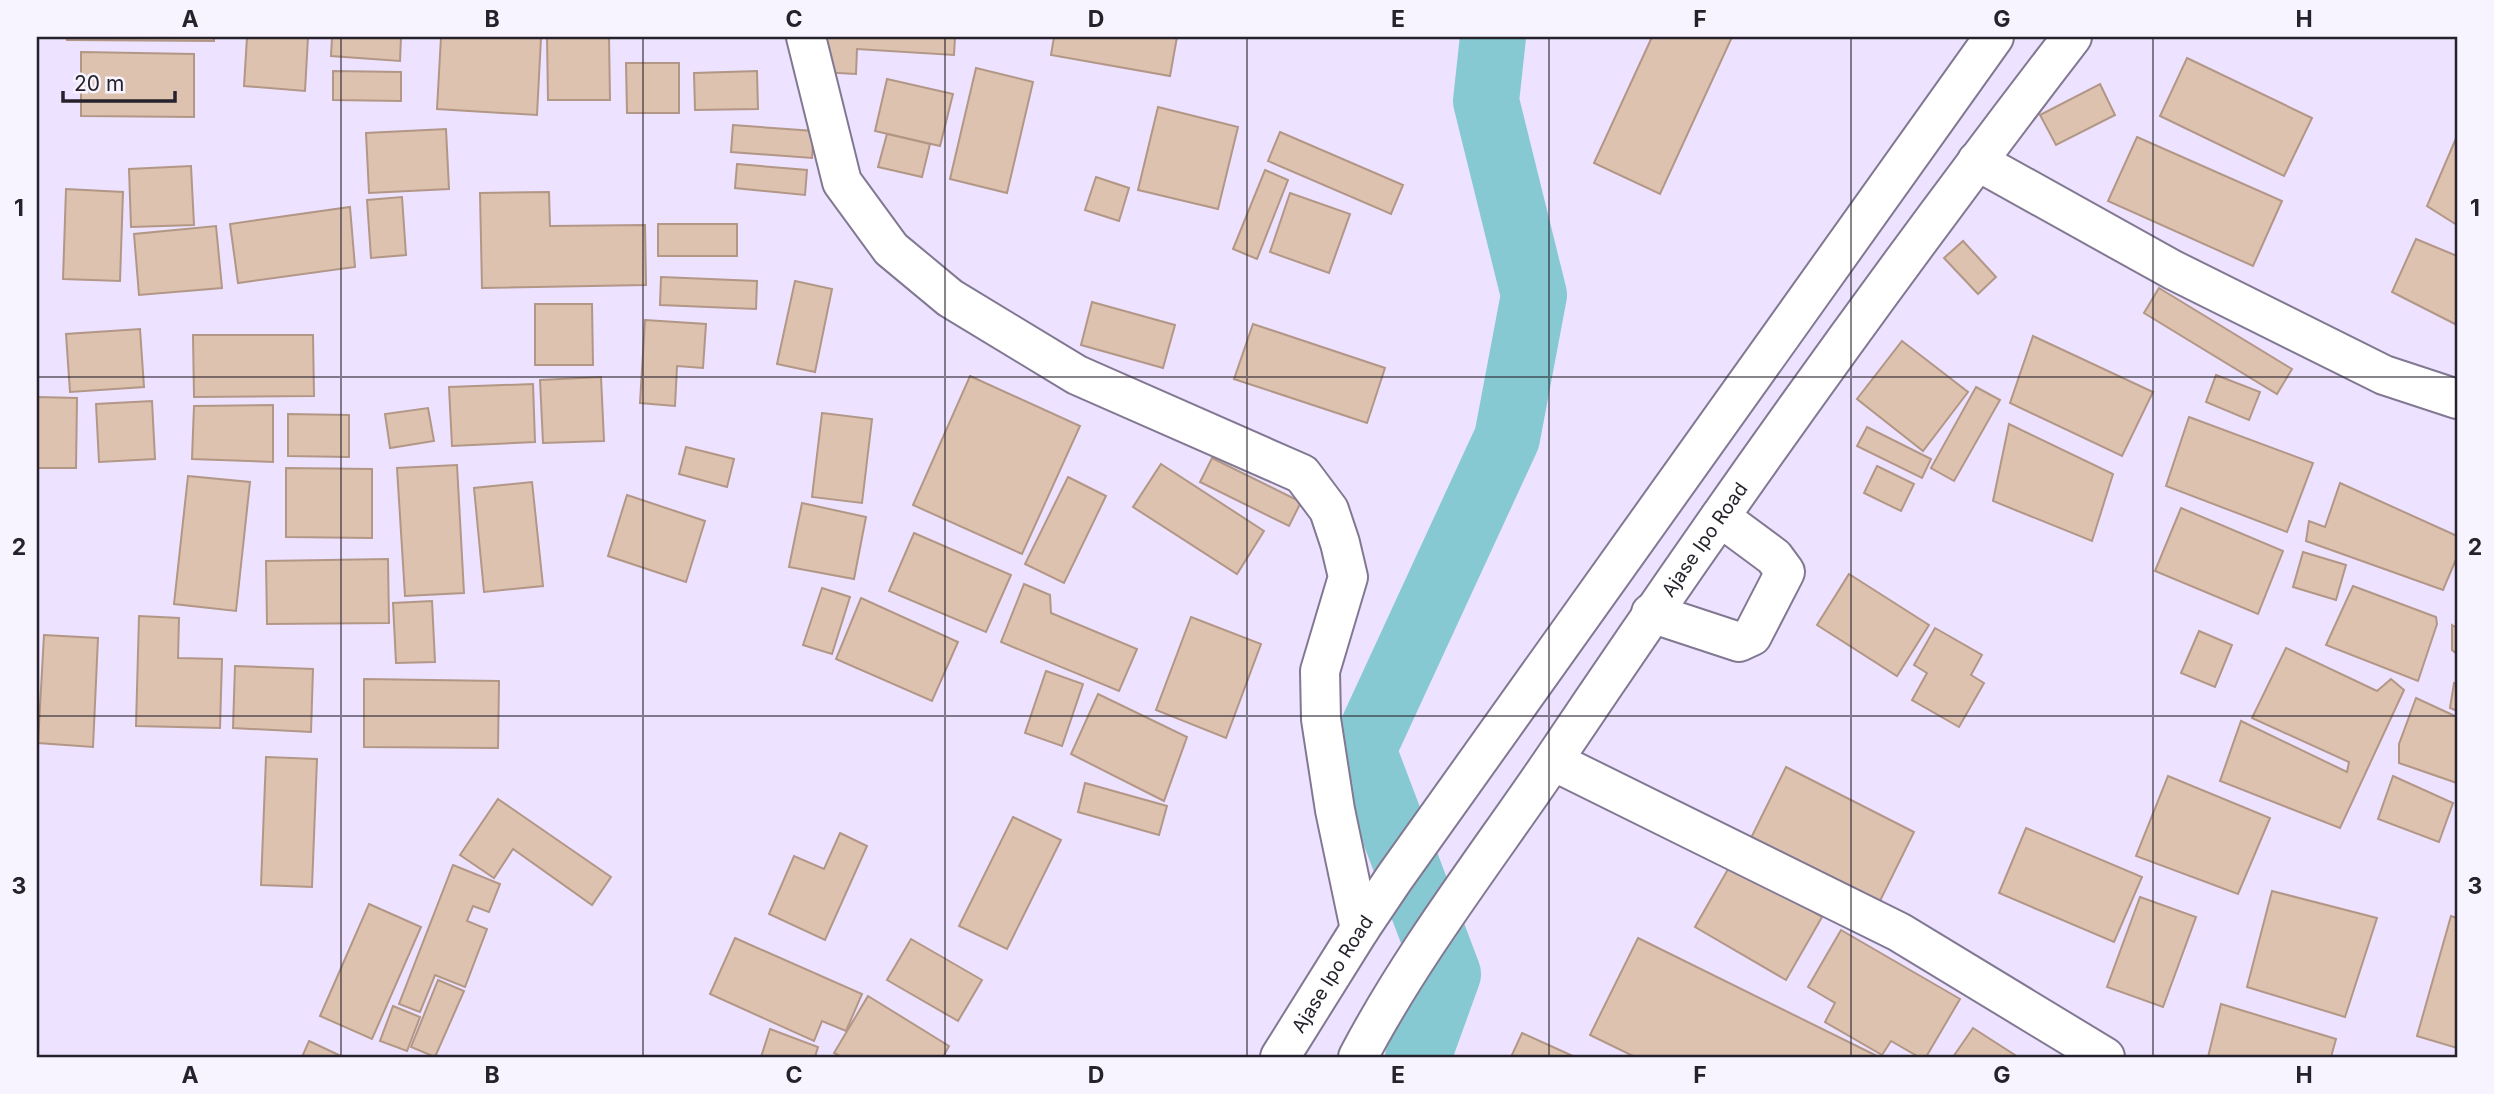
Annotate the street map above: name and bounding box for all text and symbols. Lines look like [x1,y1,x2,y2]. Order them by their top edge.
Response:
text: A [181,5,199,33]
text: B [484,5,500,33]
text: C [785,5,803,33]
text: D [1088,5,1104,33]
text: E [1391,5,1405,33]
text: F [1693,5,1707,33]
text: G [1993,5,2011,33]
text: H [2295,5,2313,33]
scale bar [63,60,175,104]
text: 20 m [74,71,124,96]
text: 1 [14,194,24,222]
text: 1 [2470,194,2480,222]
street label: Ajase Ipo Road [1657,478,1752,601]
text: 2 [12,533,26,561]
text: 2 [2468,533,2482,561]
text: 3 [12,872,26,900]
text: 3 [2468,872,2482,900]
street label: Ajase Ipo Road [1287,911,1378,1037]
text: A [181,1061,199,1089]
text: B [484,1061,500,1089]
text: C [785,1061,803,1089]
text: D [1088,1061,1104,1089]
text: E [1391,1061,1405,1089]
text: F [1693,1061,1707,1089]
text: G [1993,1061,2011,1089]
text: H [2295,1061,2313,1089]

